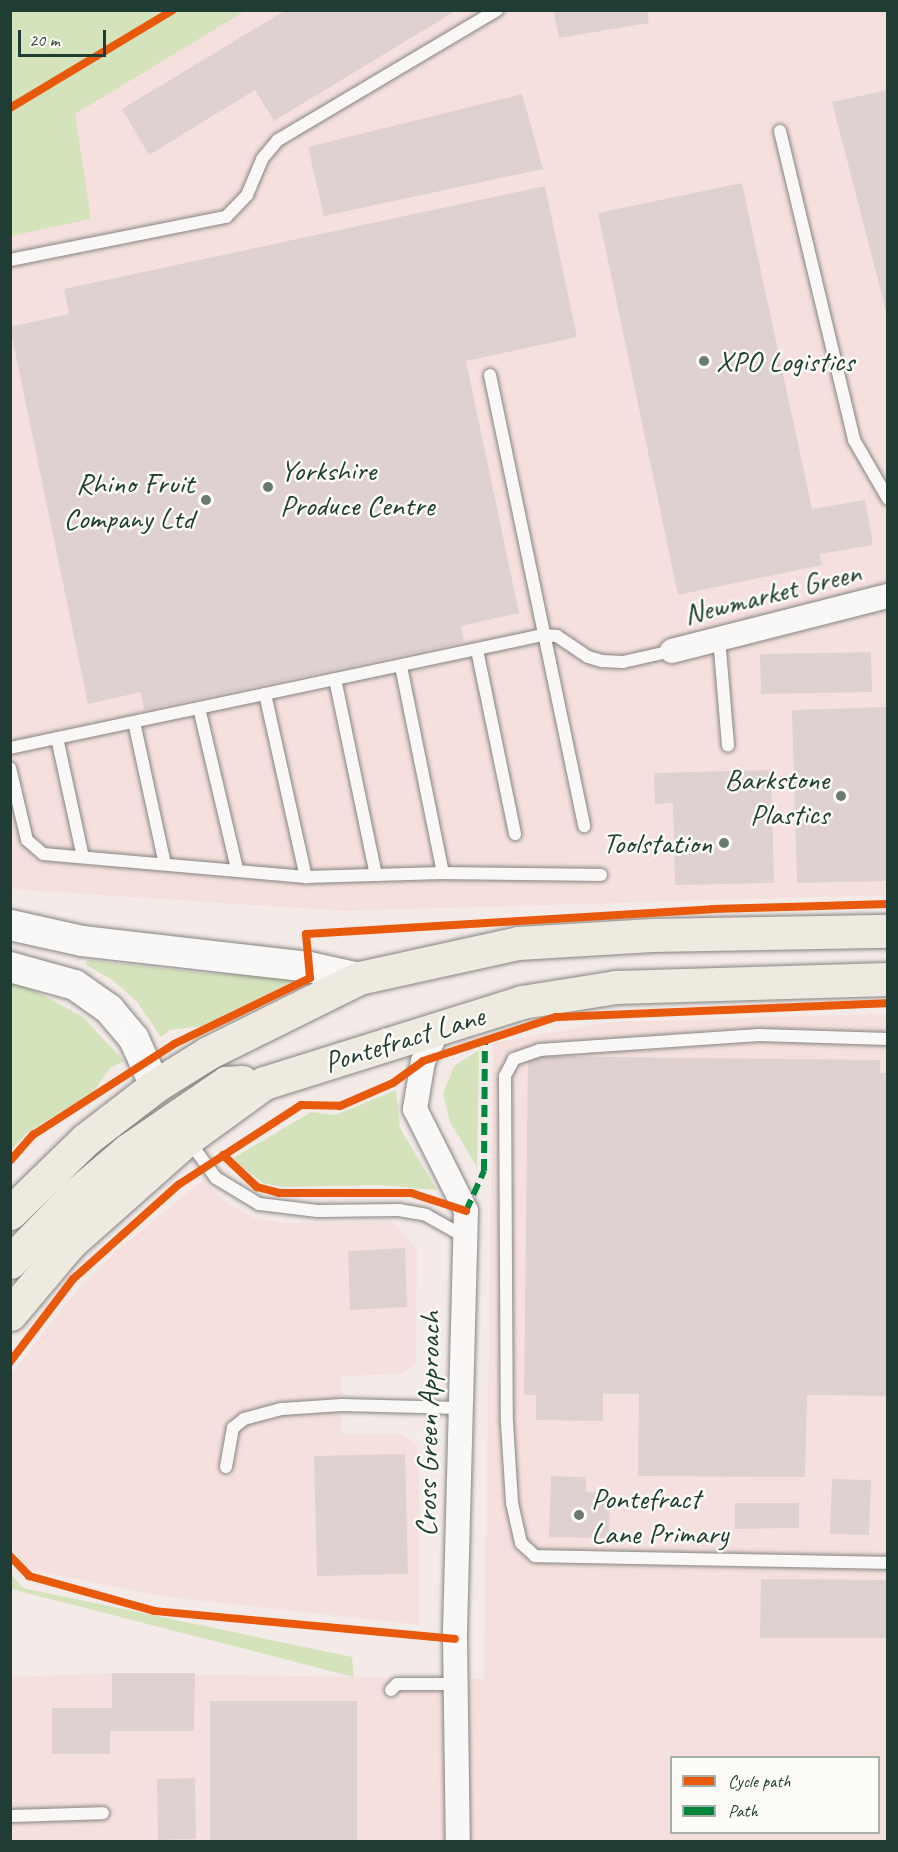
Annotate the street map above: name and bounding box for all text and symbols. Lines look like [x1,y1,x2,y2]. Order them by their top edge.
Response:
scale bar [21,18,110,56]
text: 20 m [29,29,60,51]
place label: XPO Logistics [716,343,854,379]
marker: XPO Logistics [697,354,711,368]
place label: Yorkshire Produce Centre [280,452,434,522]
place label: Rhino Fruit Company Ltd [64,465,194,536]
marker: Yorkshire Produce Centre [261,480,275,494]
marker: Rhino Fruit Company Ltd [199,493,213,507]
street label: Newmarket Green [680,554,864,632]
place label: Barkstone Plastics [725,761,829,832]
marker: Barkstone Plastics [834,789,848,803]
place label: Toolstation [602,825,712,861]
marker: Toolstation [717,836,731,850]
street label: Pontefract Lane [320,998,488,1080]
street label: Cross Green Approach [408,1312,448,1536]
place label: Pontefract Lane Primary [591,1480,729,1550]
marker: Pontefract Lane Primary [572,1508,586,1522]
legend [670,1756,880,1834]
text: Cycle path [728,1770,790,1792]
text: Path [728,1800,758,1822]

